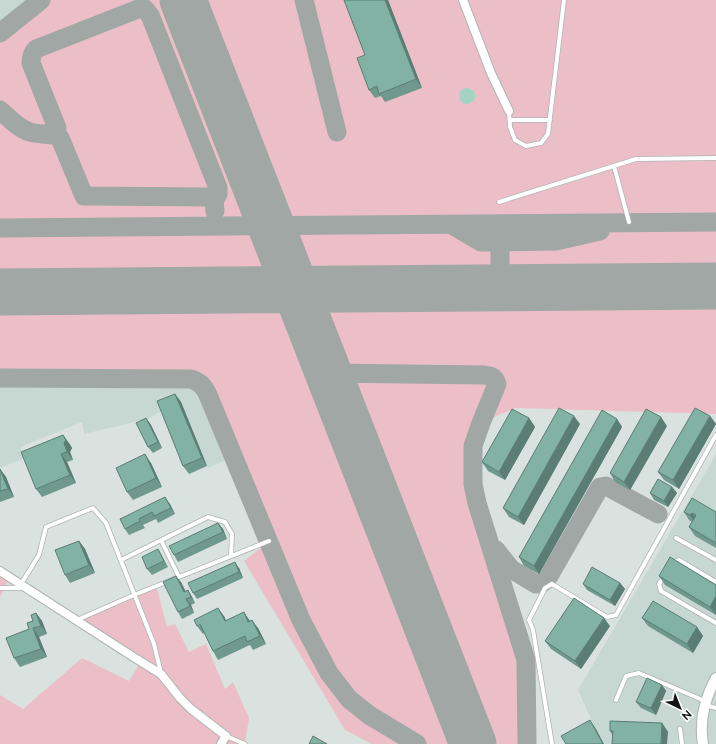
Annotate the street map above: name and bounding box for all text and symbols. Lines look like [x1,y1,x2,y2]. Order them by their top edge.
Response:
north arrow [660,688,700,728]
text: N [679,707,694,723]

